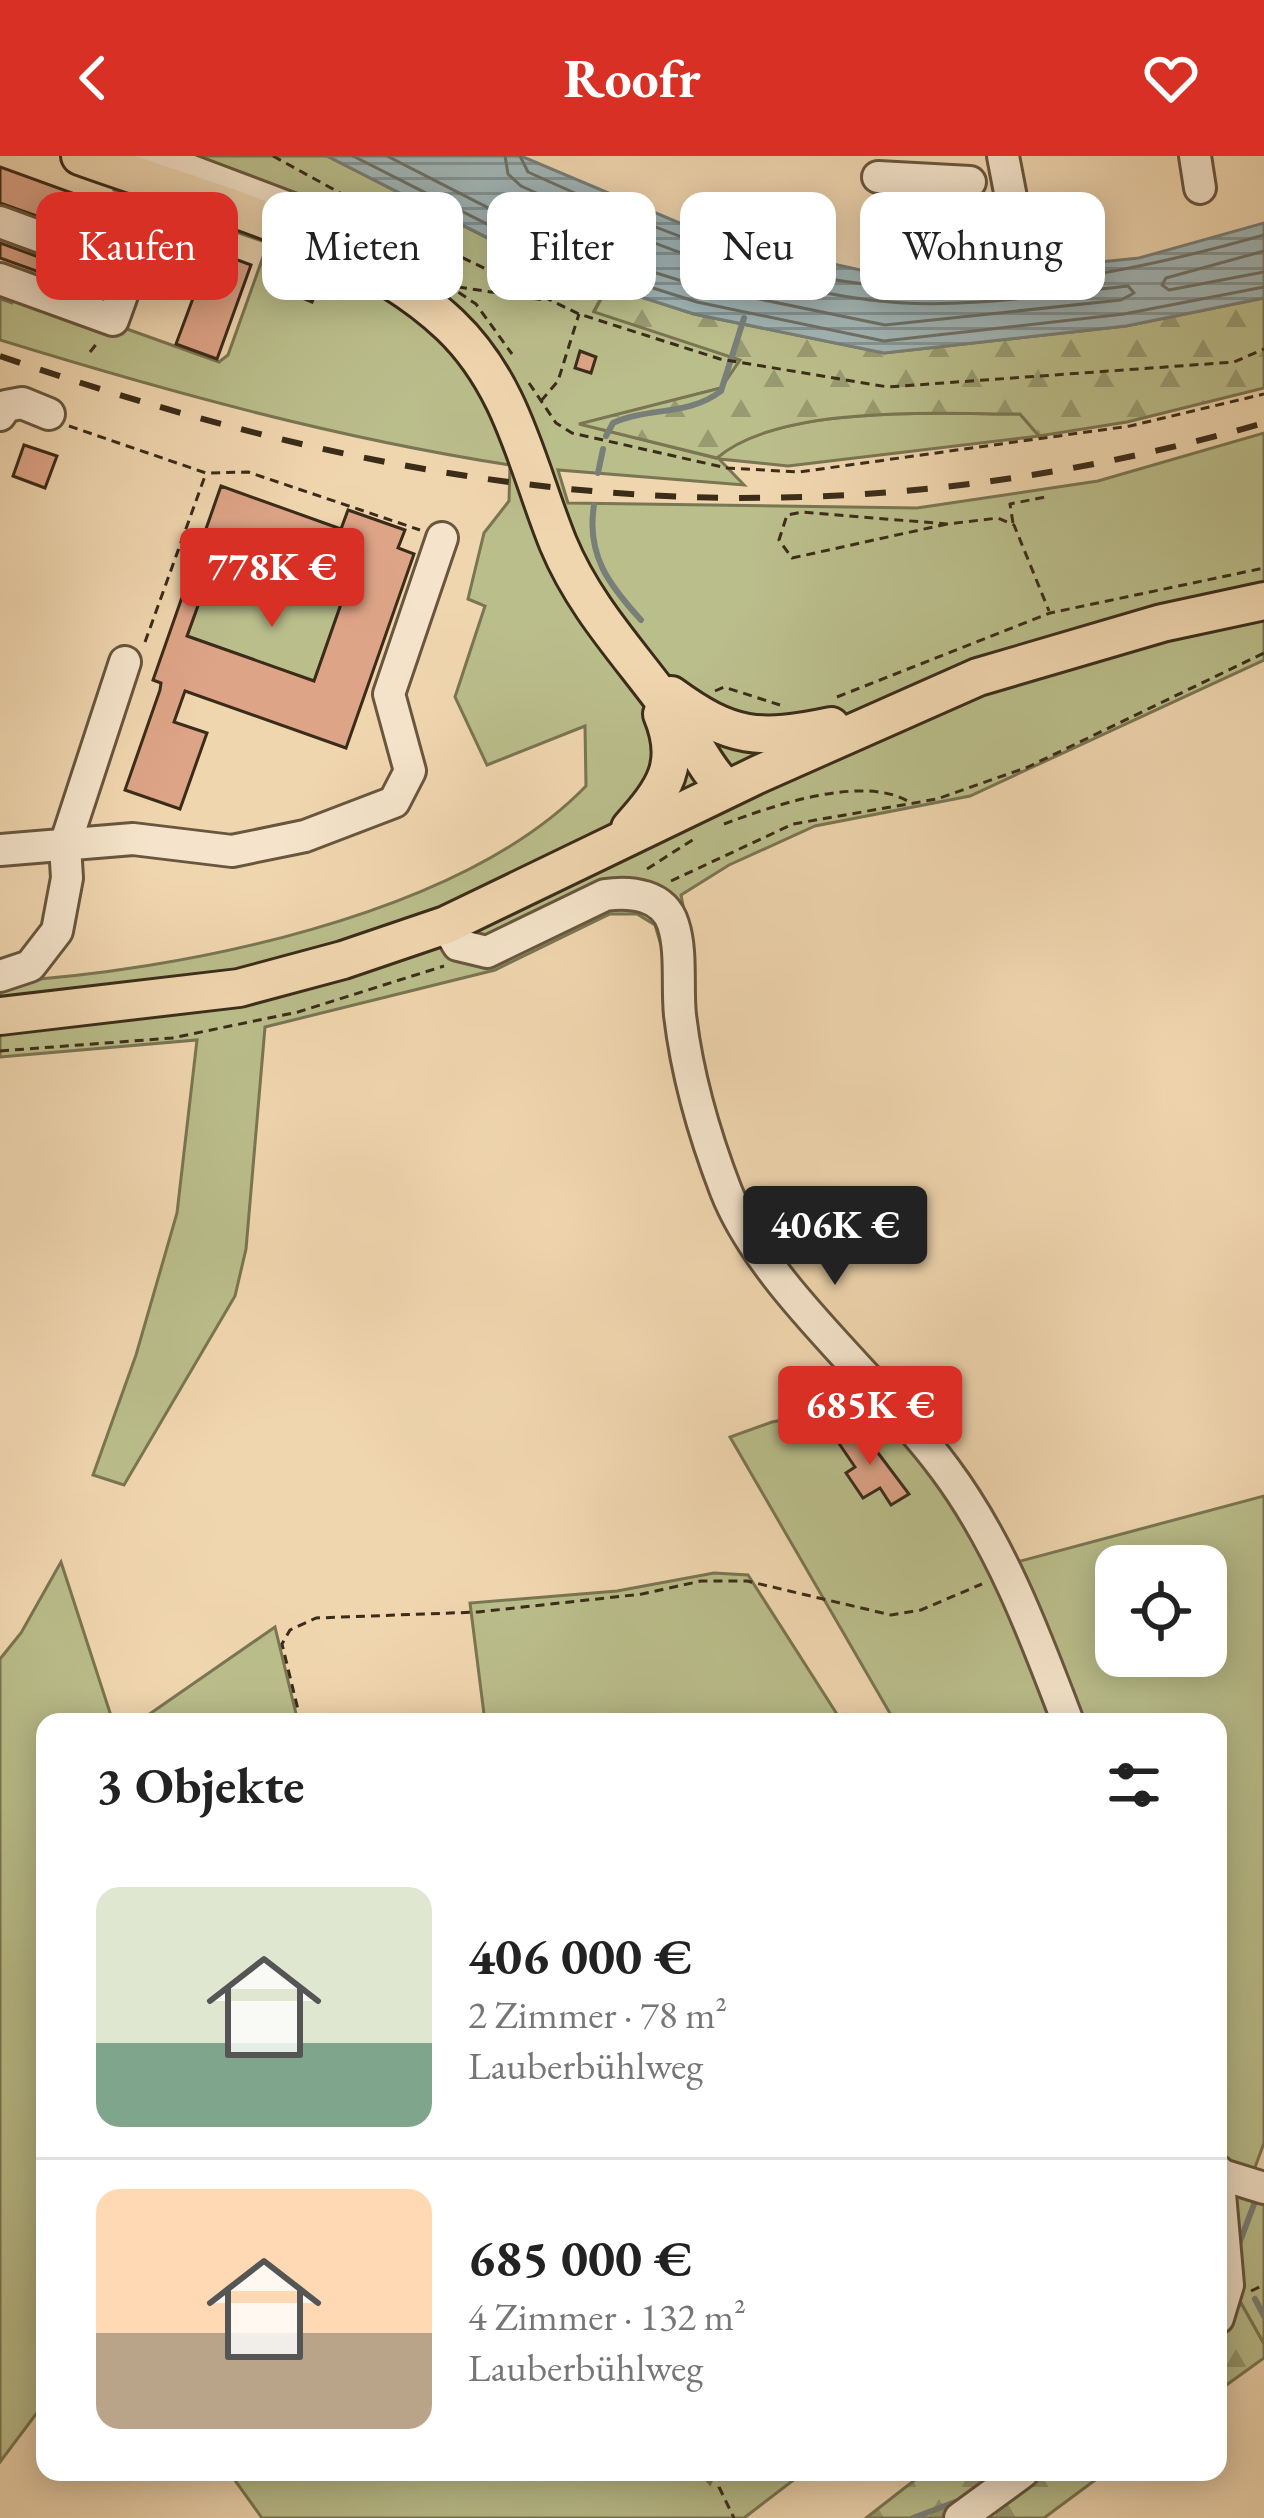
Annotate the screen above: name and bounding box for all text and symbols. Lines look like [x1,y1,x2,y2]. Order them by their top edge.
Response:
text: Roofr [563,43,701,113]
icon: back [60,45,126,111]
icon: heart [1138,45,1204,111]
chip: Kaufen [36,192,238,300]
chip: Mieten [262,192,463,300]
chip: Filter [487,192,656,300]
chip: Neu [680,192,836,300]
chip: Wohnung [860,192,1105,300]
pin: 778K € [174,528,370,630]
text: 778K € [207,541,337,592]
pin: 406K € [737,1186,933,1288]
text: 406K € [770,1199,900,1250]
pin: 685K € [772,1366,968,1468]
text: 685K € [805,1379,935,1430]
map controls [1095,1545,1227,1677]
button: locate [1095,1545,1227,1677]
text: 3 Objekte [96,1752,305,1818]
icon: filters [1101,1752,1167,1818]
text: 406 000 € [468,1923,692,1989]
icon: home [192,1935,336,2079]
text: 2 Zimmer · 78 m² [468,1989,727,2040]
text: Lauberbühlweg [468,2040,703,2091]
text: 685 000 € [468,2225,692,2291]
icon: home [192,2237,336,2381]
text: 4 Zimmer · 132 m² [468,2291,746,2342]
text: Lauberbühlweg [468,2342,703,2393]

